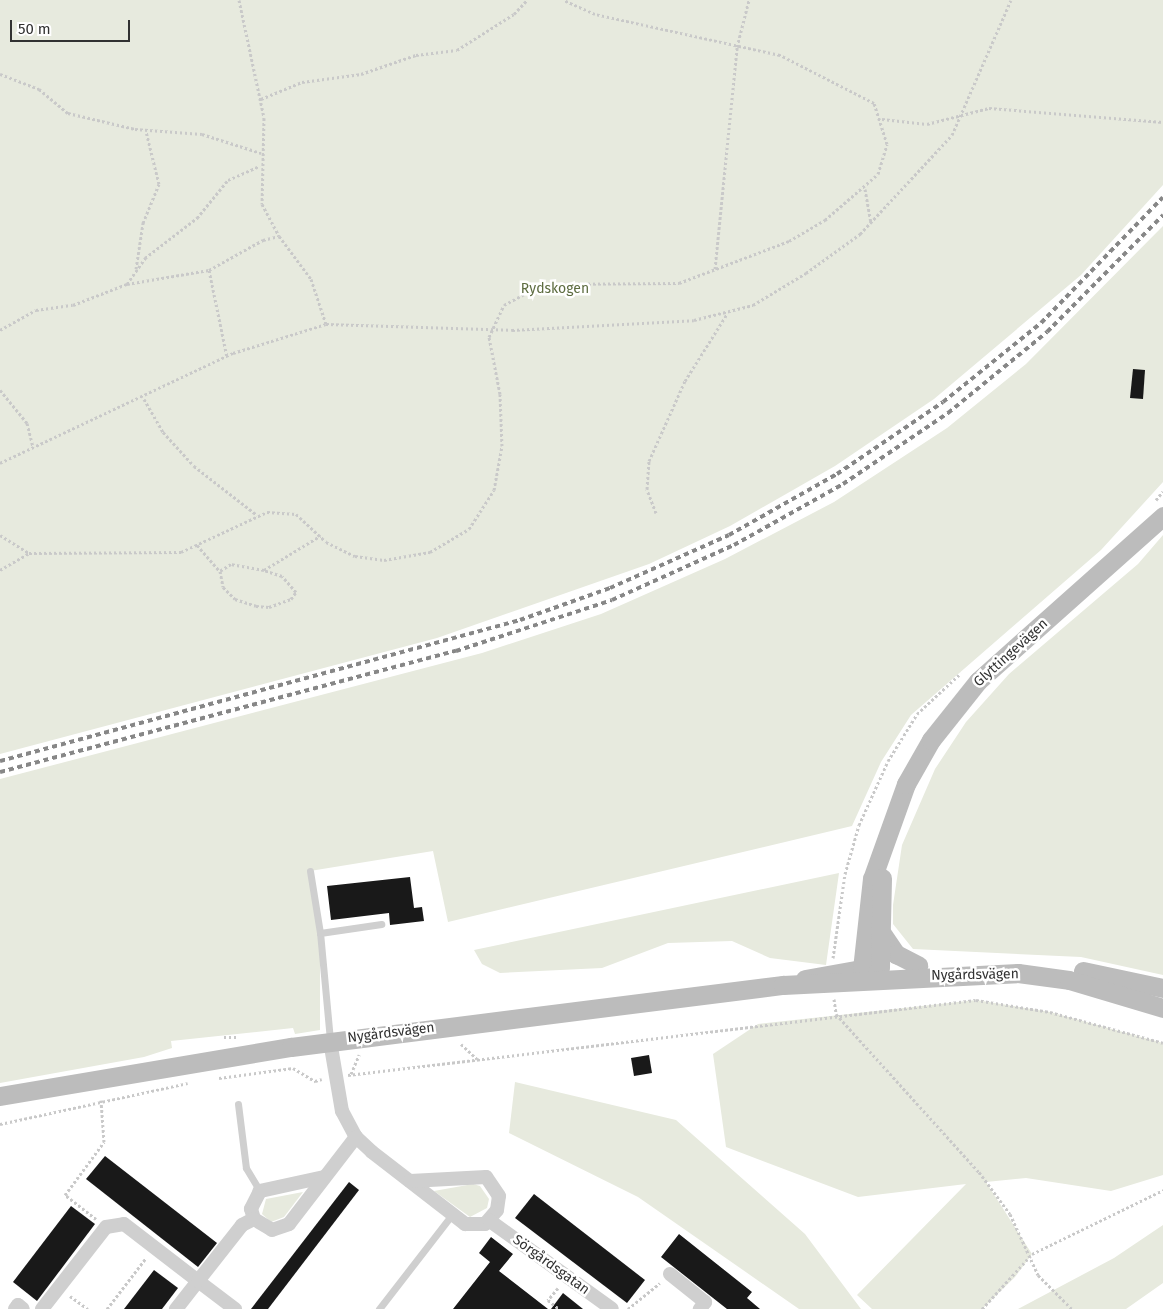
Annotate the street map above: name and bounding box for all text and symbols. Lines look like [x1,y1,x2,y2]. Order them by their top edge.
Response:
scale bar [12,10,132,42]
text: 50 m [18,20,51,38]
park label: Rydskogen [521,281,589,297]
street label: Glyttingevägen [971,615,1051,691]
street label: Nygårdsvägen [931,966,1019,984]
street label: Nygårdsvägen [346,1019,436,1047]
street label: Sörgårdsgatan [509,1231,593,1299]

